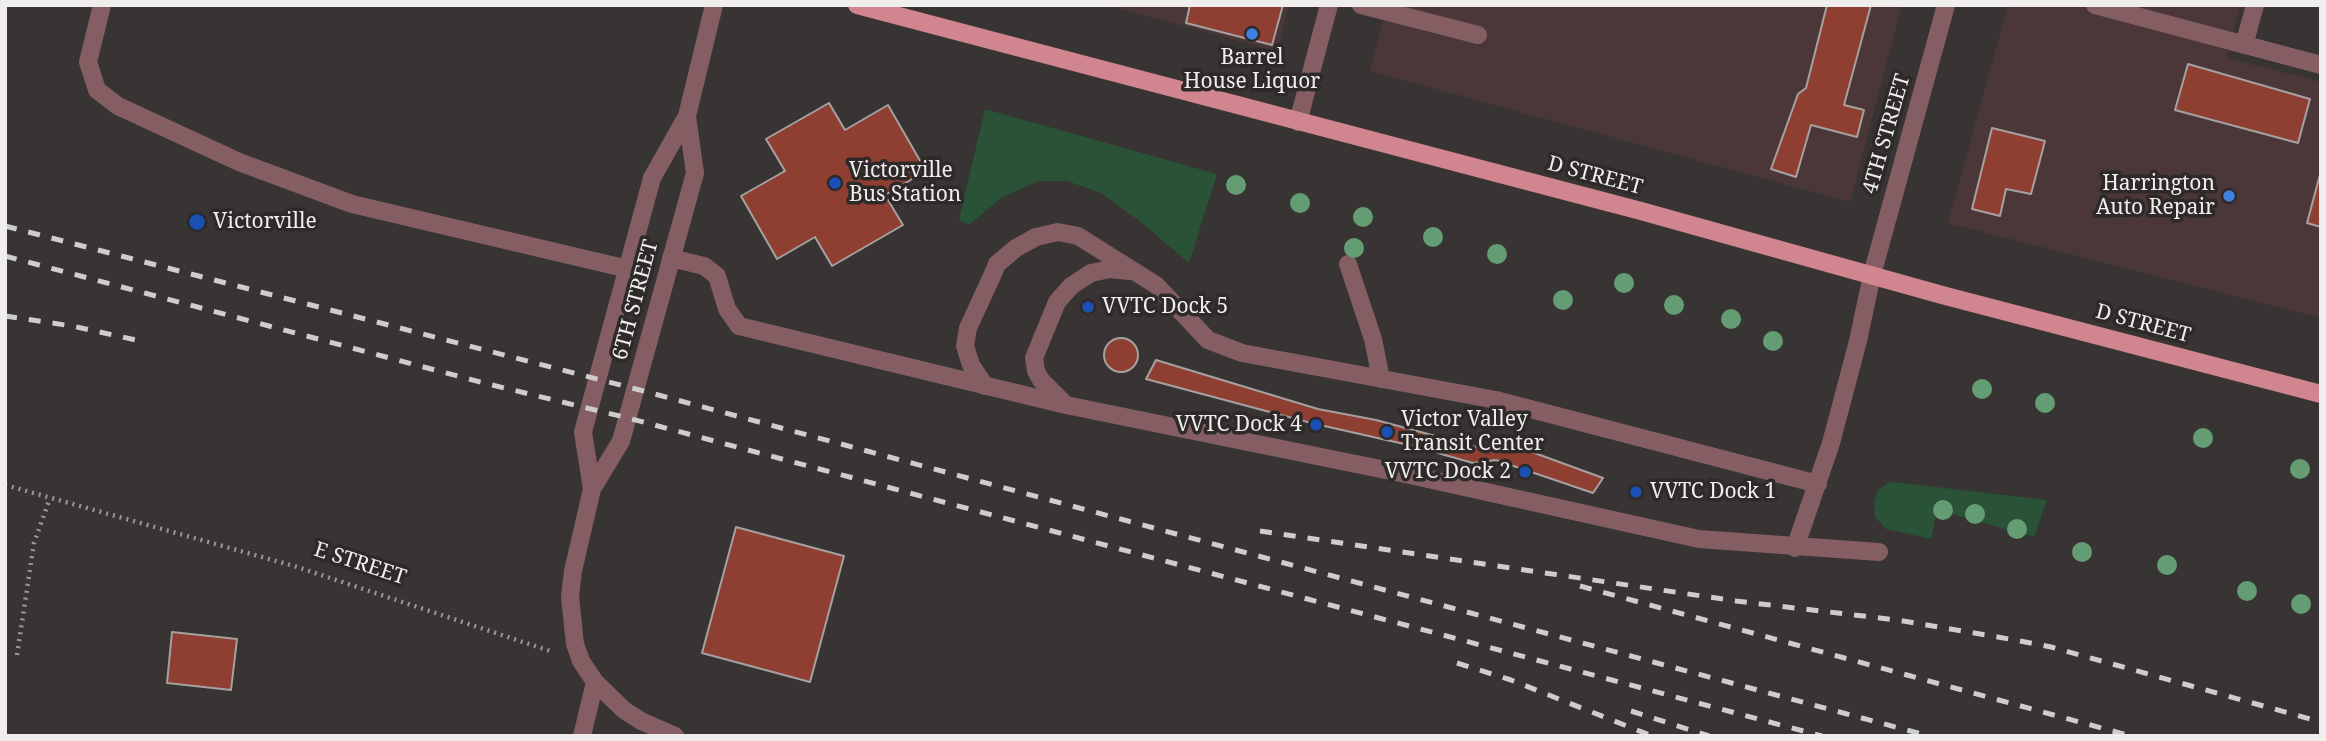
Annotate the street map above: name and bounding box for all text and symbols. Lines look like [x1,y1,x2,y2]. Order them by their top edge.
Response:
marker: Barrel House Liquor [1244,26,1260,42]
place label: Barrel House Liquor [1184,45,1320,95]
street label: 4TH STREET [1858,71,1916,197]
street label: D STREET [1545,151,1645,201]
place label: Victorville Bus Station [849,158,961,208]
place label: Harrington Auto Repair [2096,171,2215,221]
marker: Victorville Bus Station [827,175,843,191]
marker: Harrington Auto Repair [2221,188,2237,204]
place label: Victorville [213,209,317,235]
marker: Victorville [187,212,207,232]
street label: 6TH STREET [608,237,664,363]
place label: VVTC Dock 5 [1102,294,1228,320]
marker: VVTC Dock 5 [1080,299,1096,315]
street label: D STREET [2093,299,2193,349]
place label: Victor Valley Transit Center [1401,407,1544,457]
place label: VVTC Dock 4 [1176,412,1302,438]
marker: VVTC Dock 4 [1308,417,1324,433]
marker: Victor Valley Transit Center [1379,424,1395,440]
place label: VVTC Dock 2 [1385,459,1511,485]
marker: VVTC Dock 2 [1517,464,1533,480]
place label: VVTC Dock 1 [1650,479,1776,505]
marker: VVTC Dock 1 [1628,484,1644,500]
street label: E STREET [311,537,409,591]

